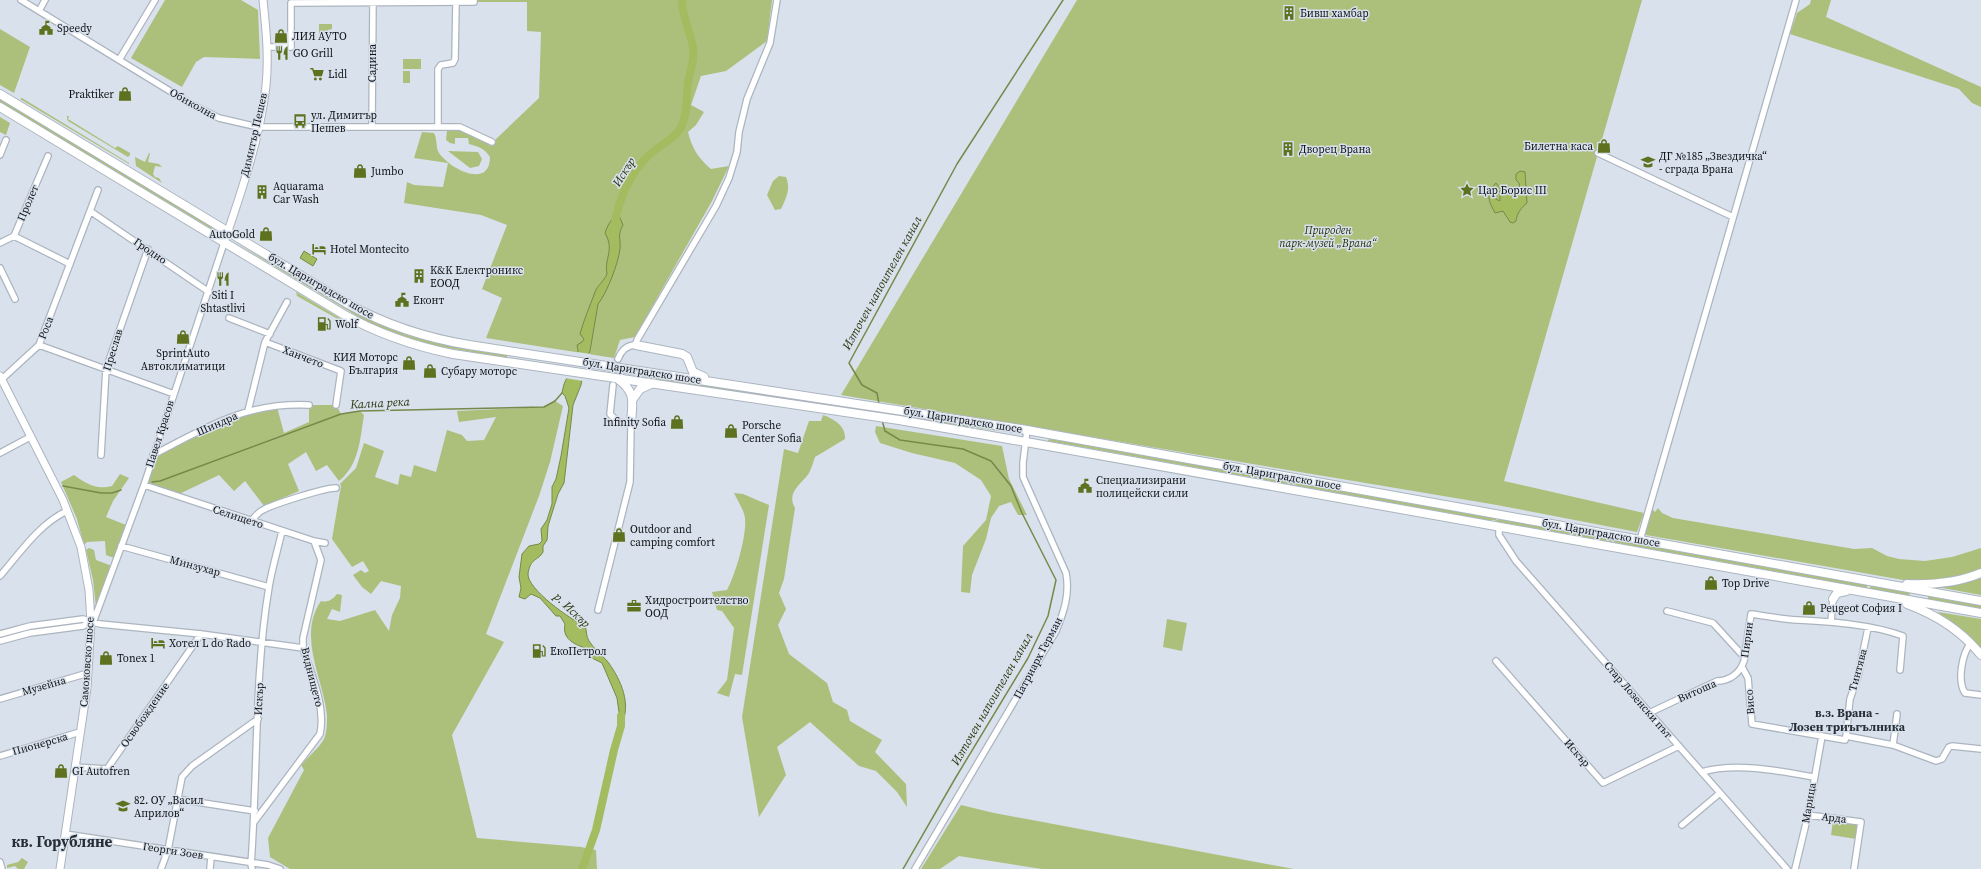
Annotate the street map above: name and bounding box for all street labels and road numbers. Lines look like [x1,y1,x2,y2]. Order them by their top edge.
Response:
street label: Садина [365,43,380,82]
street label: Обиколна [167,85,219,123]
street label: Димитър Пешев [237,91,271,178]
street label: Пролет [14,182,42,223]
street label: Гродно [130,234,170,268]
street label: бул. Цариградско шосе [265,250,377,323]
street label: Роса [35,314,57,342]
street label: Преслав [100,327,127,373]
street label: Ханчето [280,342,326,372]
street label: бул. Цариградско шосе [582,354,703,388]
street label: Павел Красов [142,398,178,470]
street label: бул. Цариградско шосе [903,403,1024,437]
street label: Шиндра [194,408,240,440]
street label: бул. Цариградско шосе [1222,458,1343,494]
street label: Селището [211,502,265,532]
street label: бул. Цариградско шосе [1541,515,1662,551]
street label: Минзухар [168,552,222,580]
street label: Патриарх Герман [1010,614,1066,702]
street label: Самоковско шосе [76,616,98,708]
street label: Пирин [1737,621,1757,659]
street label: Виднището [297,646,327,708]
street label: Тинтява [1845,647,1871,693]
street label: Стар Лозенски път [1600,658,1676,742]
street label: Музейна [20,672,68,699]
street label: Витоша [1675,676,1719,706]
street label: Освобождение [117,679,173,751]
street label: Искър [251,682,267,716]
street label: Висо [1741,689,1759,715]
street label: Пионерска [10,729,70,759]
street label: Искър [1561,736,1593,770]
street label: Марица [1798,781,1820,825]
street label: Арда [1821,809,1848,827]
street label: Георги Зоев [142,839,205,863]

